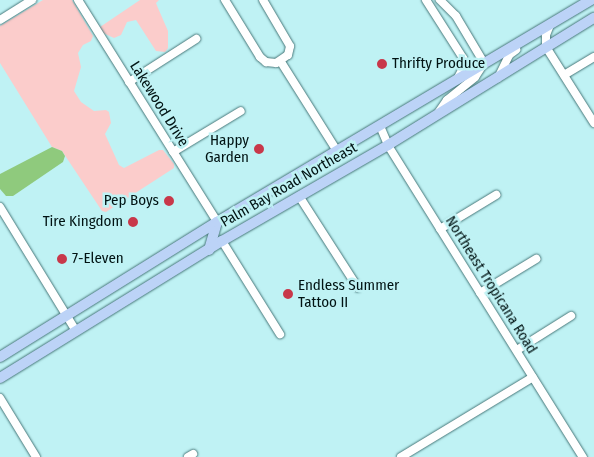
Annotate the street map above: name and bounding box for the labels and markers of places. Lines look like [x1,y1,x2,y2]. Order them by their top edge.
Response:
place label: Thrifty Produce [392,55,485,73]
marker: Thrifty Produce [376,58,388,70]
place label: Happy Garden [205,131,249,166]
marker: Happy Garden [253,143,265,155]
place label: Pep Boys [104,192,159,210]
marker: Pep Boys [163,195,175,207]
place label: Tire Kingdom [43,213,123,231]
marker: Tire Kingdom [127,216,139,228]
place label: 7-Eleven [72,250,124,268]
marker: 7-Eleven [56,253,68,265]
place label: Endless Summer Tattoo II [298,276,399,311]
marker: Endless Summer Tattoo II [282,288,294,300]

